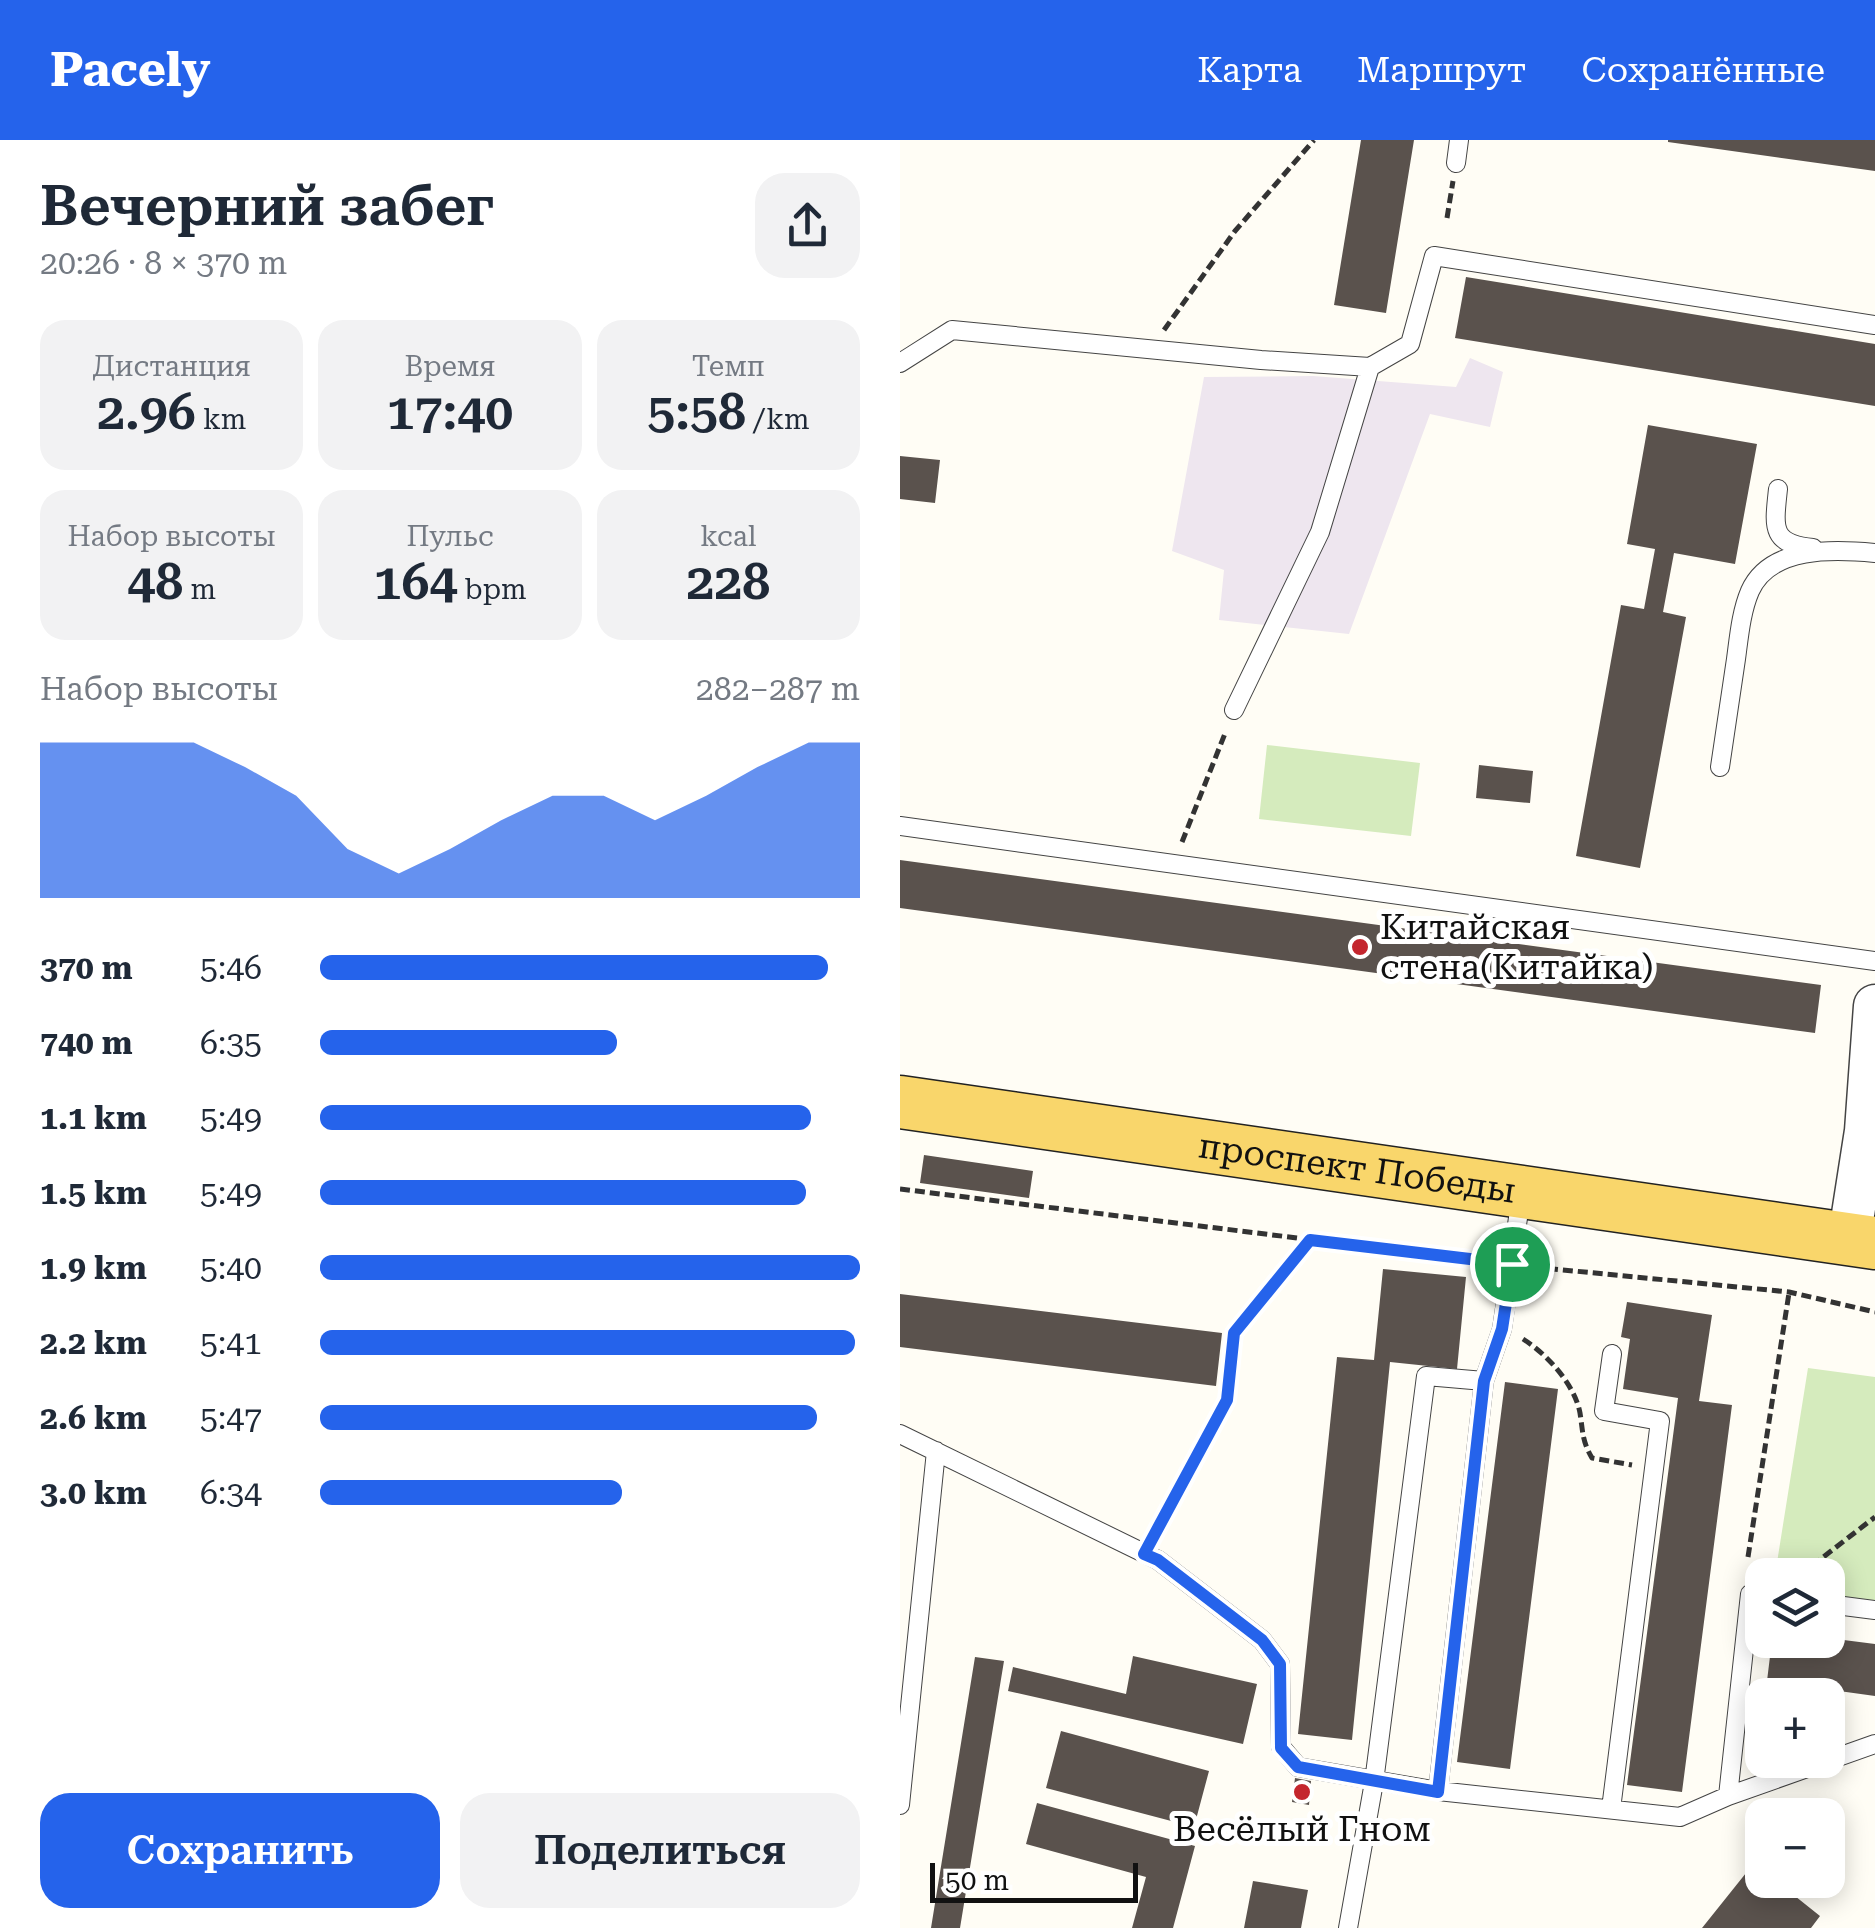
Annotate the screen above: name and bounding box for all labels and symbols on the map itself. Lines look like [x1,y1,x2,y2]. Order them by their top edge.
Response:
place label: Китайская стена(Китайка) [1380,907,1654,988]
marker: Китайская стена(Китайка) [1349,936,1371,958]
street label: проспект Победы [1196,1125,1518,1212]
pin [1470,1222,1555,1307]
marker: Весёлый Гном [1291,1781,1313,1803]
place label: Весёлый Гном [1173,1809,1431,1850]
scale bar [930,1858,1138,1902]

